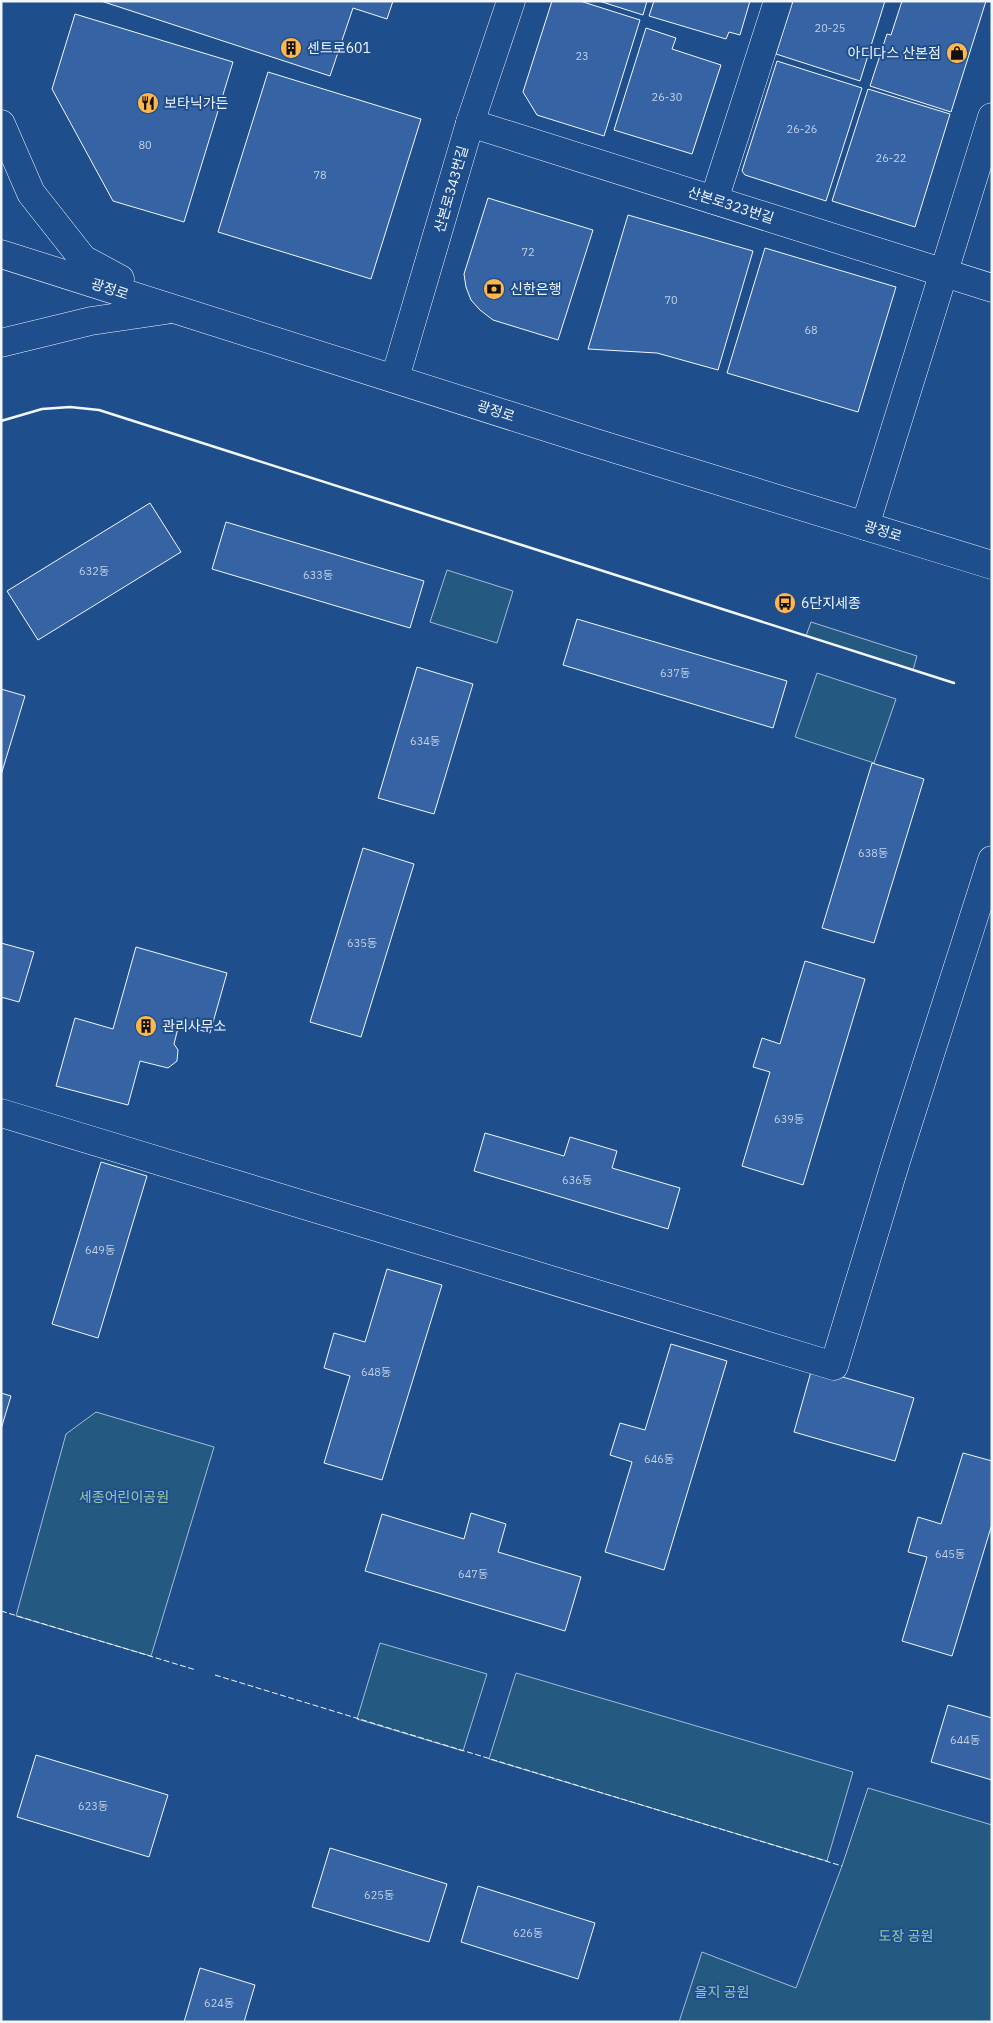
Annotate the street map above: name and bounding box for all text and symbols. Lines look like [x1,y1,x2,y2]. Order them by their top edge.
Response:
house number: 20-25 [815,21,845,35]
building icon: 센트로601 [279,36,303,60]
place label: 센트로601 [307,39,371,57]
shop icon: 아디다스 산본점 [945,41,969,65]
place label: 아디다스 산본점 [848,44,941,62]
house number: 23 [575,49,589,63]
house number: 26-30 [652,90,682,104]
restaurant icon: 보타닉가든 [136,91,160,115]
place label: 보타닉가든 [164,94,229,112]
house number: 26-26 [787,122,817,136]
house number: 80 [138,138,152,152]
street label: 산본로343번길 [430,143,472,235]
house number: 26-22 [876,151,906,165]
house number: 78 [313,168,327,182]
street label: 산본로323번길 [686,183,776,227]
house number: 72 [521,245,535,259]
street label: 광정로 [89,274,131,304]
bank icon: 신한은행 [482,277,506,301]
place label: 신한은행 [510,280,562,298]
house number: 70 [664,293,678,307]
house number: 68 [804,323,818,337]
street label: 광정로 [475,396,517,426]
street label: 광정로 [862,517,904,545]
house number: 632동 [79,564,109,578]
house number: 633동 [303,568,333,582]
bus stop icon: 6단지세종 [773,591,797,615]
place label: 6단지세종 [801,594,861,612]
house number: 637동 [660,666,690,680]
house number: 634동 [410,734,440,748]
house number: 638동 [858,846,888,860]
house number: 635동 [347,936,377,950]
building icon: 관리사무소 [134,1014,158,1038]
place label: 관리사무소 [162,1017,227,1035]
house number: 639동 [774,1112,804,1126]
house number: 636동 [562,1173,592,1187]
house number: 649동 [85,1243,115,1257]
house number: 648동 [361,1365,391,1379]
house number: 646동 [644,1452,674,1466]
park label: 세종어린이공원 [79,1488,169,1506]
house number: 645동 [935,1547,965,1561]
house number: 647동 [458,1567,488,1581]
house number: 644동 [950,1733,980,1747]
house number: 623동 [78,1799,108,1813]
house number: 625동 [364,1888,394,1902]
house number: 626동 [513,1926,543,1940]
park label: 도장 공원 [879,1927,933,1945]
park label: 을지 공원 [695,1983,749,2001]
house number: 624동 [204,1996,234,2010]

